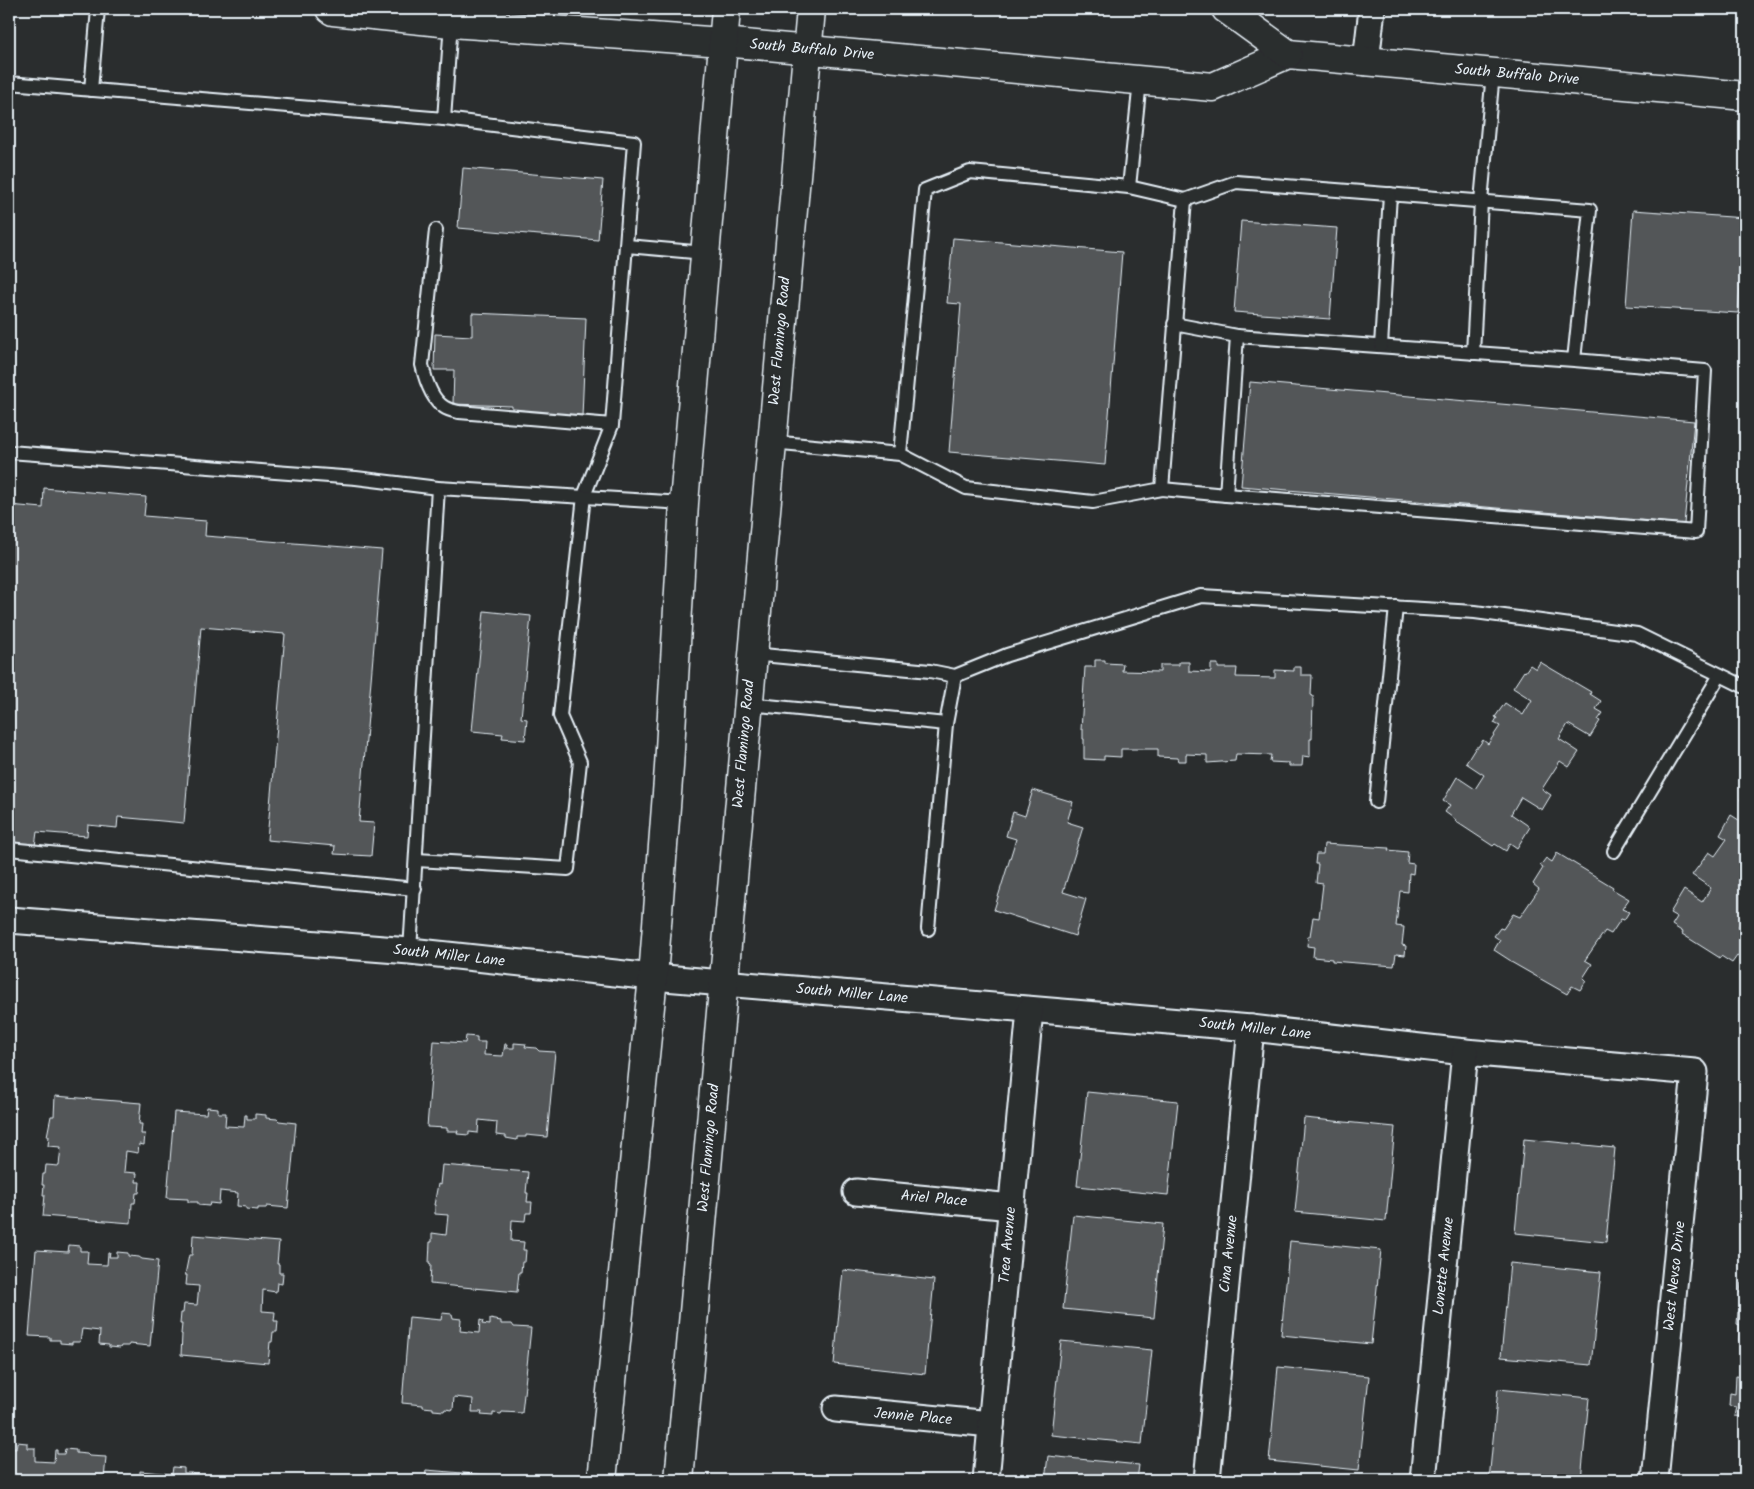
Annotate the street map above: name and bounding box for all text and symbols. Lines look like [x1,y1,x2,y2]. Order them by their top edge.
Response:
street label: South Buffalo Drive [749,33,875,67]
street label: South Buffalo Drive [1454,58,1580,92]
street label: West Flamingo Road [762,275,798,406]
street label: West Flamingo Road [726,678,762,809]
street label: South Miller Lane [392,938,506,974]
street label: South Miller Lane [795,977,909,1011]
street label: South Miller Lane [1198,1011,1312,1047]
street label: West Flamingo Road [691,1082,727,1213]
street label: Ariel Place [900,1184,968,1214]
street label: Trea Avenue [993,1205,1023,1284]
street label: Cina Avenue [1213,1214,1245,1294]
street label: Lonette Avenue [1427,1216,1461,1316]
street label: West Nevso Drive [1657,1220,1693,1332]
street label: Jennie Place [873,1402,953,1432]

